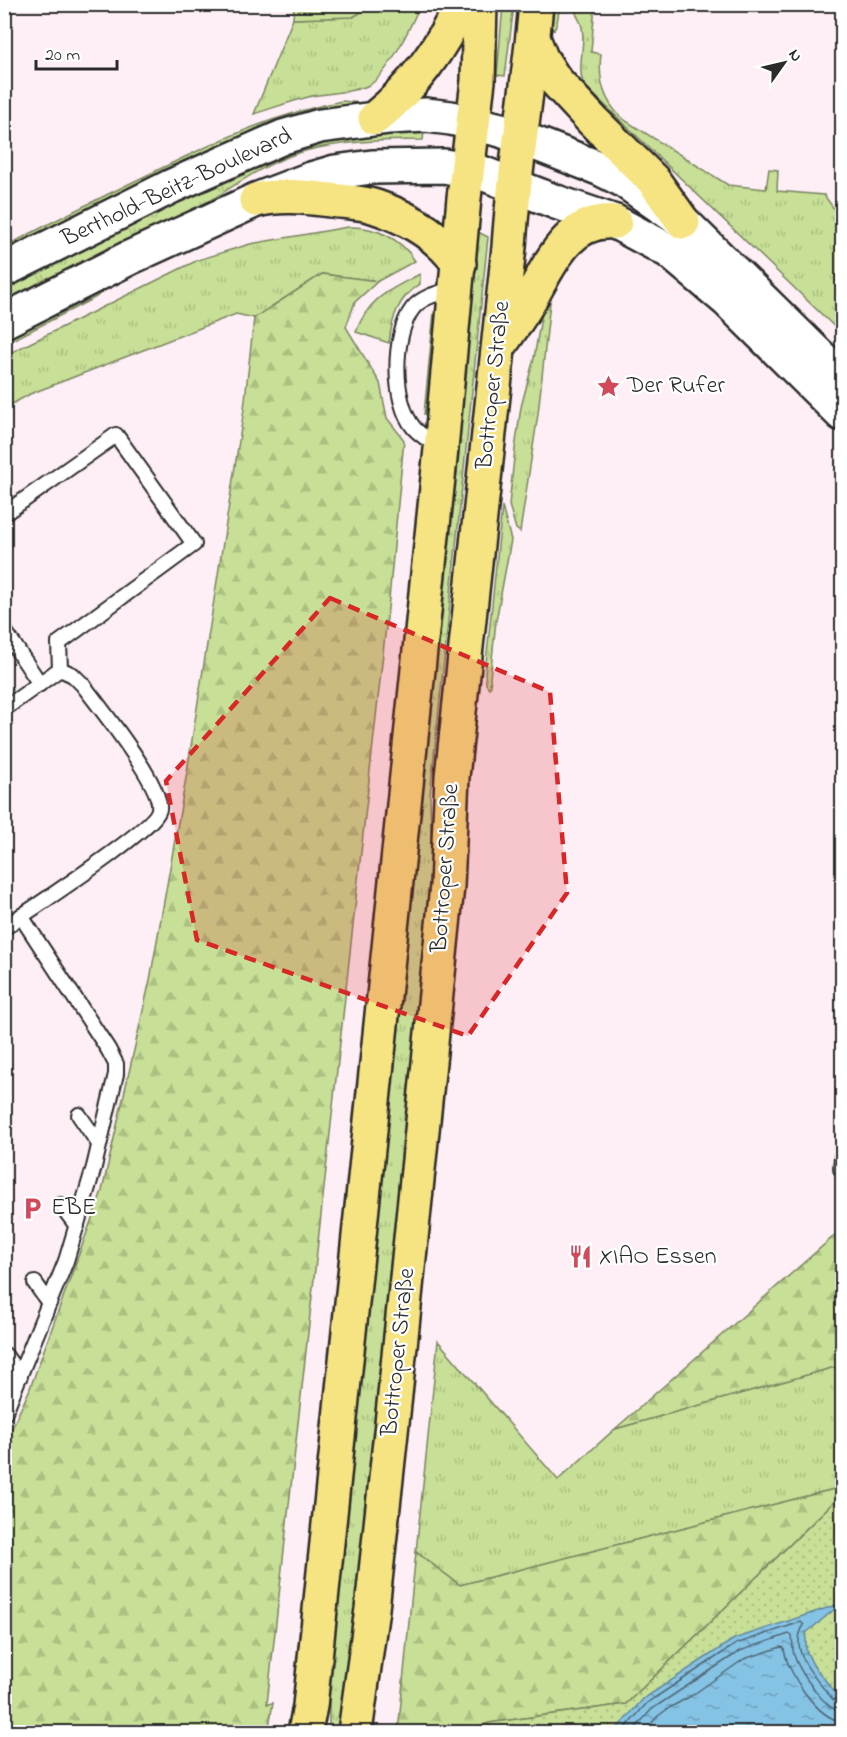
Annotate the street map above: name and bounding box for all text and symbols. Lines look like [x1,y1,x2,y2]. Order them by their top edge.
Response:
scale bar [36,33,117,71]
north arrow [754,33,814,93]
text: 20 m [45,43,80,69]
text: N [782,45,808,67]
street label: Berthold-Beitz-Boulevard [55,119,298,257]
street label: Bottroper Straße [468,299,520,472]
place label: Der Rufer [626,369,726,404]
place icon: Der Rufer [596,373,622,399]
street label: Bottroper Straße [423,782,469,955]
place label: EBE [51,1191,96,1226]
parking icon: EBE [20,1195,46,1221]
place label: XIAO Essen [599,1240,717,1275]
restaurant icon: XIAO Essen [568,1244,594,1270]
street label: Bottroper Straße [373,1266,425,1439]

